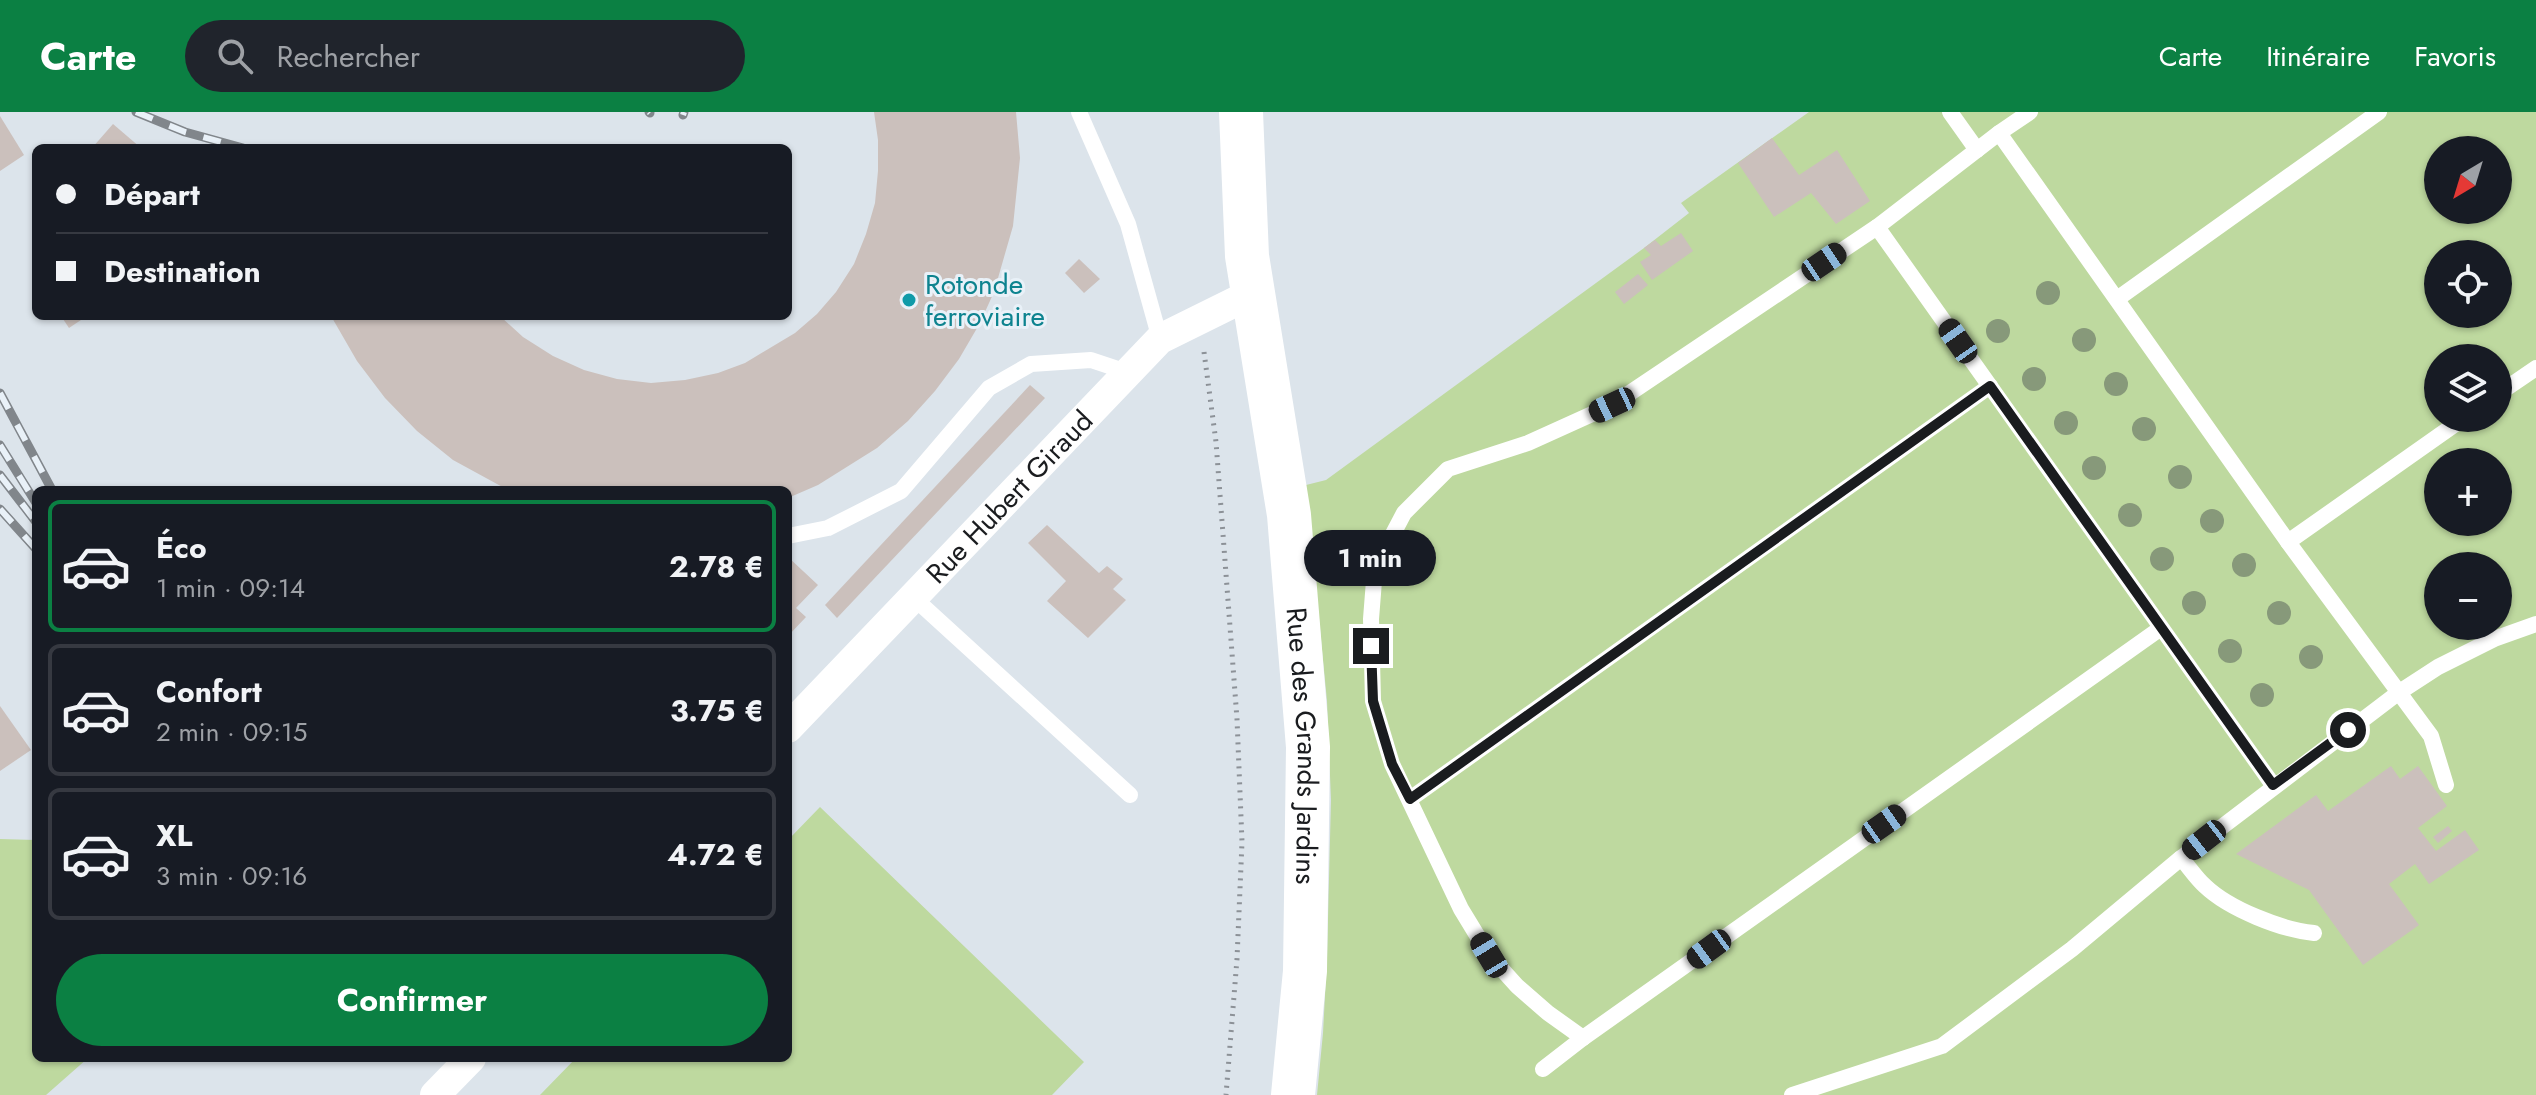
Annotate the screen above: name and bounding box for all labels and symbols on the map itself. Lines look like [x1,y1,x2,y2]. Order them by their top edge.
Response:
north arrow [2424,136,2512,224]
car [1797,239,1851,285]
place label: Rotonde ferroviaire [925,264,1045,337]
marker: Rotonde ferroviaire [900,291,918,309]
car [1934,314,1982,368]
car [1585,384,1639,426]
street label: Rue Hubert Giraud [917,401,1102,593]
callout: 1 min [1305,530,1437,586]
street label: Rue des Grands Jardins [1276,606,1328,885]
route end [1353,628,1389,664]
route start [2330,712,2366,748]
car [1857,800,1911,848]
car [2178,816,2230,864]
car [1683,925,1735,973]
car [1466,928,1512,982]

